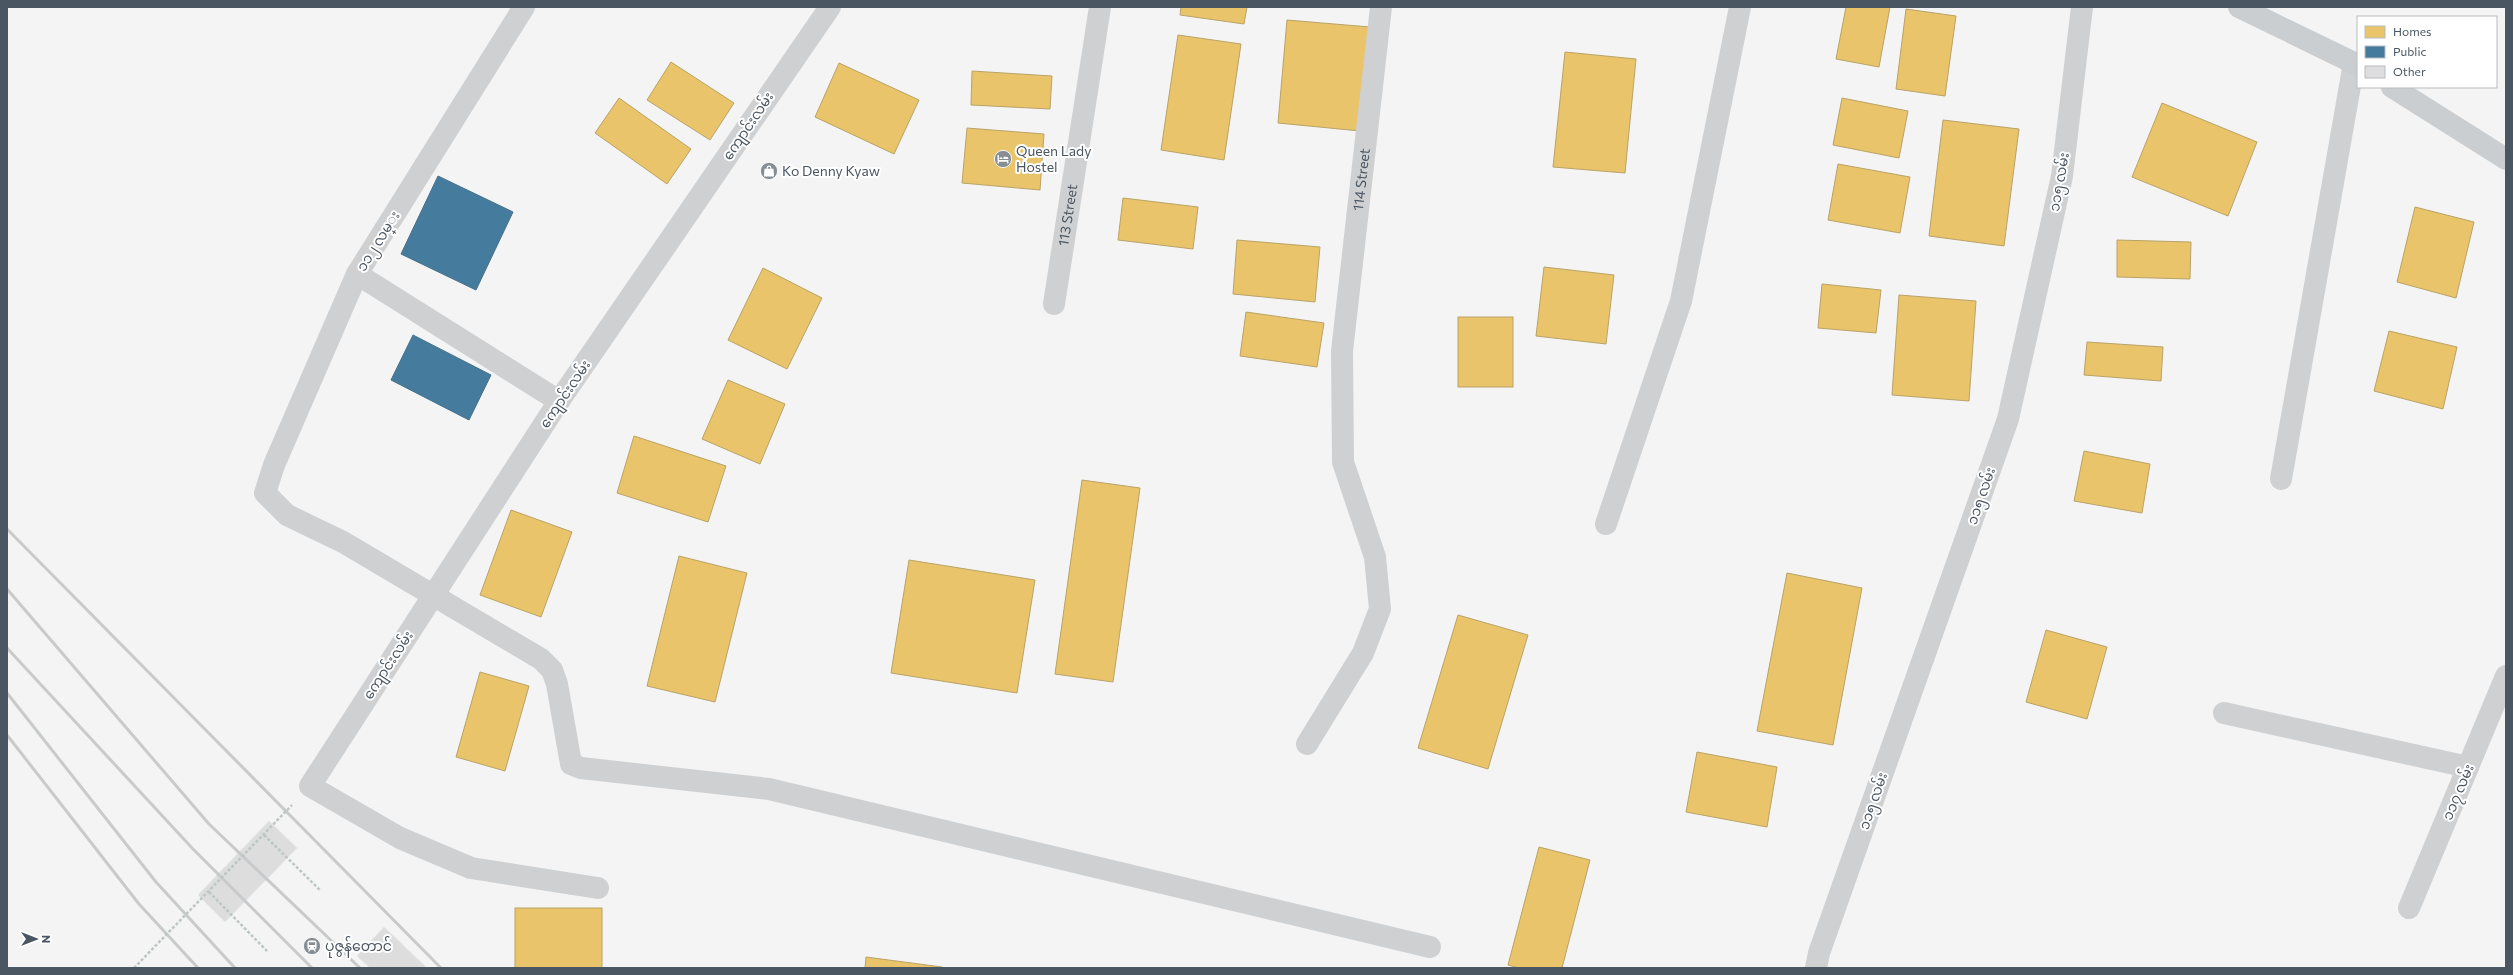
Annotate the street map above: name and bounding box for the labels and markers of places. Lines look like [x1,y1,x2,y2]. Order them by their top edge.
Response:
place label: Queen Lady Hostel [1016,142,1091,175]
hotel icon: Queen Lady Hostel [993,149,1013,169]
shop icon: Ko Denny Kyaw [759,161,779,181]
place label: Ko Denny Kyaw [782,162,880,179]
station icon: ပုဇွန်တောင် [302,936,322,956]
place label: ပုဇွန်တောင် [325,936,392,958]

